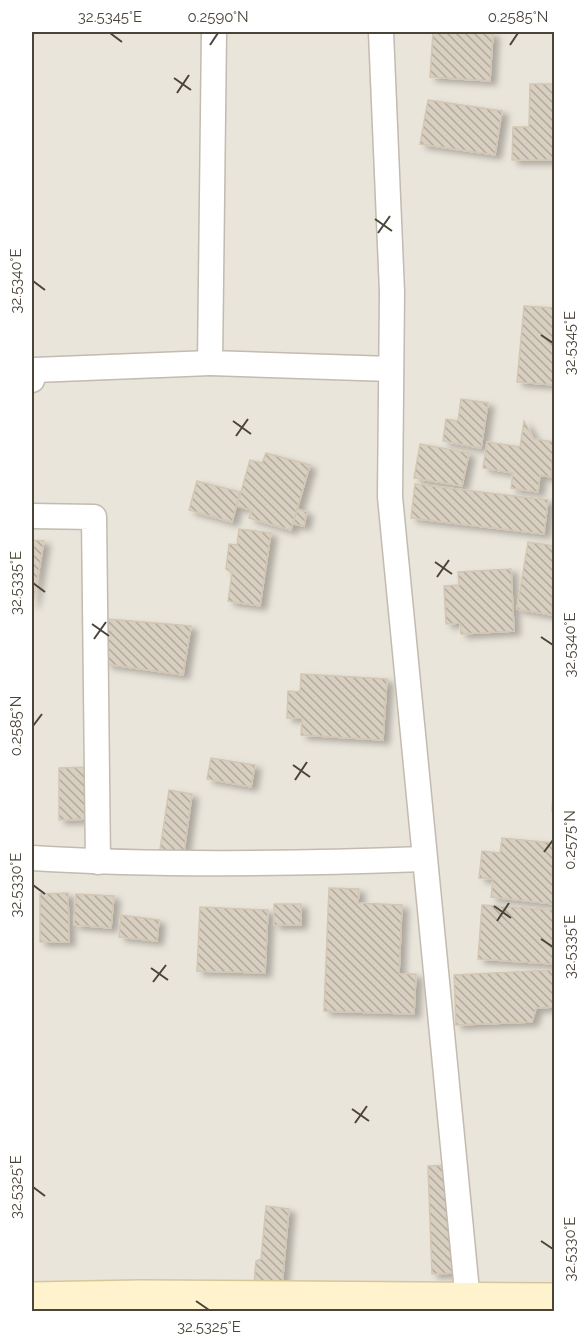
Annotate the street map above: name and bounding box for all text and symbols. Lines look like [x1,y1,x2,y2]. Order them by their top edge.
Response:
text: 32.5345°E [78,8,142,26]
text: 0.2590°N [187,8,249,26]
text: 0.2585°N [488,8,548,26]
text: 32.5340°E [7,248,25,314]
text: 32.5345°E [561,311,579,375]
text: 32.5335°E [7,551,25,615]
text: 32.5340°E [561,612,579,678]
text: 0.2585°N [7,696,25,756]
text: 0.2575°N [561,810,579,870]
text: 32.5330°E [7,853,25,917]
text: 32.5335°E [561,915,579,979]
text: 32.5325°E [7,1155,25,1219]
text: 32.5330°E [561,1217,579,1281]
text: 32.5325°E [177,1318,241,1336]

